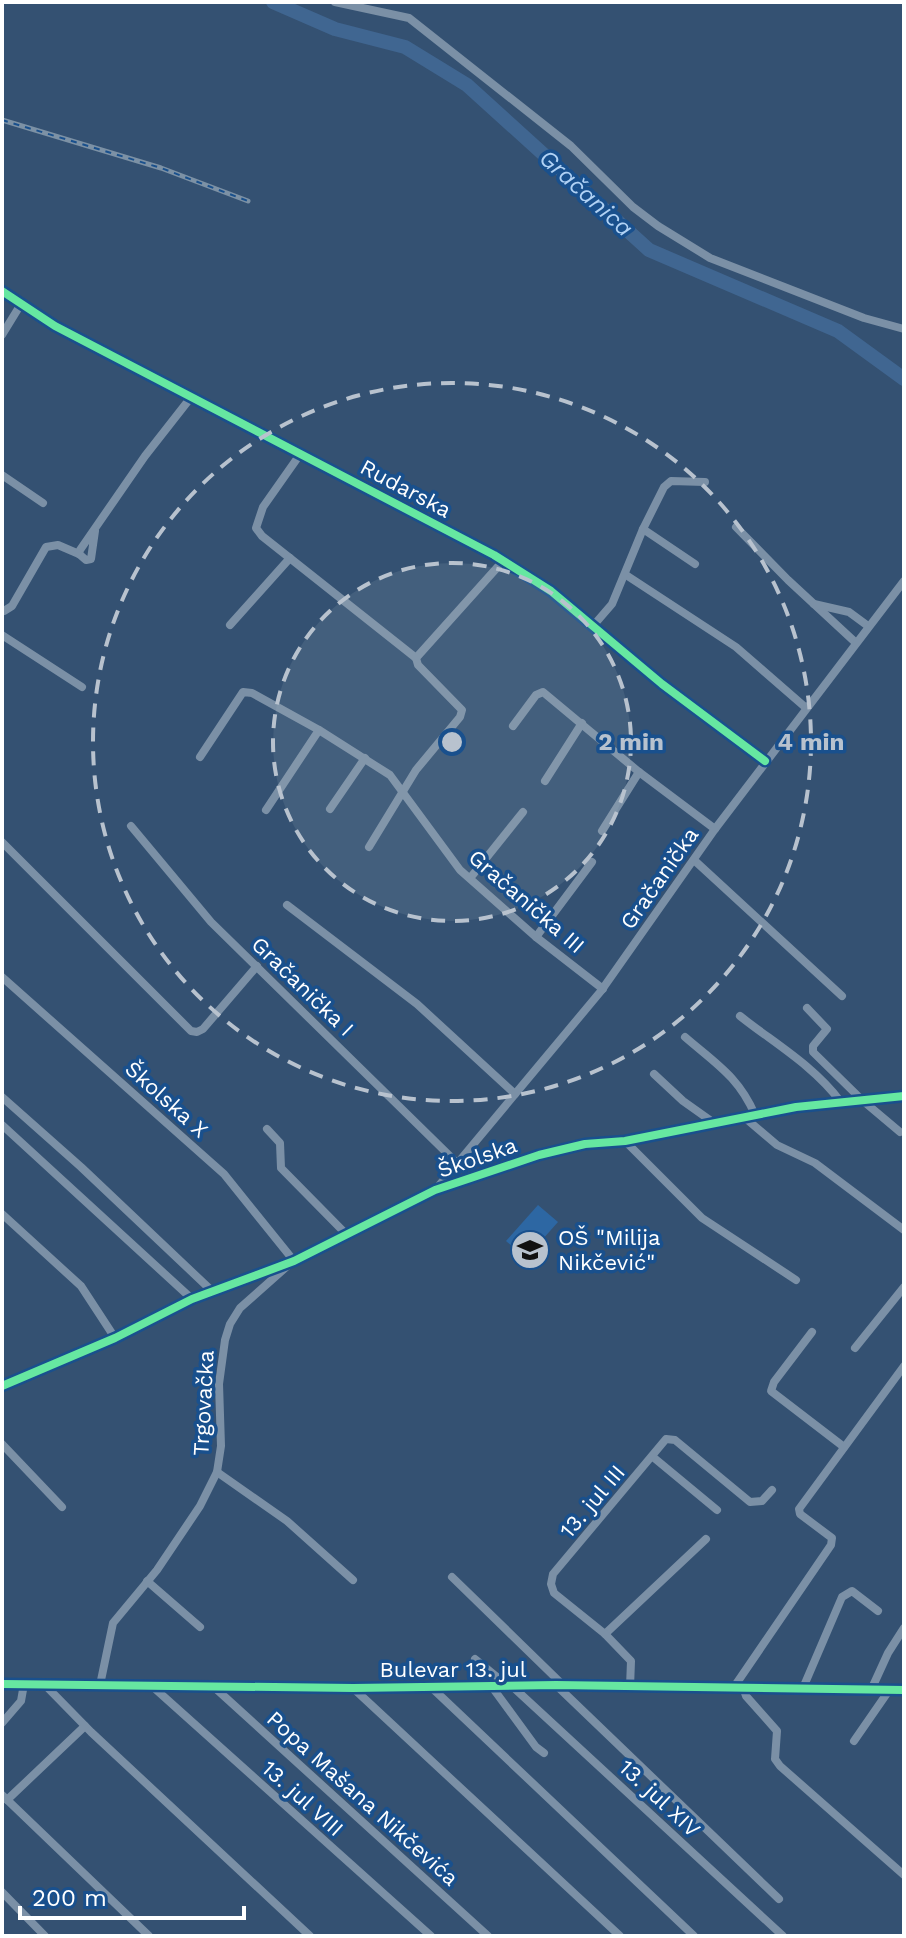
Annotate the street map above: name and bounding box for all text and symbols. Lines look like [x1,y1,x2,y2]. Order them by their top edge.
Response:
water label: Gračanica [533,144,639,242]
street label: Rudarska [356,454,455,523]
centre of rings [438,728,466,756]
text: 2 min [598,728,664,756]
text: 4 min [778,728,844,756]
street label: Gračanička [615,823,704,934]
street label: Gračanička III [464,844,590,958]
street label: Gračanička I [247,932,359,1041]
street label: Školska X [120,1056,213,1143]
street label: Školska [434,1132,520,1183]
place label: OŠ "Milija Nikčević" [558,1225,660,1275]
school or university icon: OŠ "Milija Nikčević" [509,1229,551,1271]
street label: Trgovačka [188,1350,219,1456]
street label: 13. jul III [555,1460,630,1543]
street label: Bulevar 13. jul [379,1657,527,1682]
street label: Popa Mašana Nikčevića [262,1706,463,1891]
street label: 13. jul VIII [257,1755,348,1841]
street label: 13. jul XIV [614,1755,705,1842]
scale bar [20,1870,244,1920]
text: 200 m [32,1884,107,1912]

